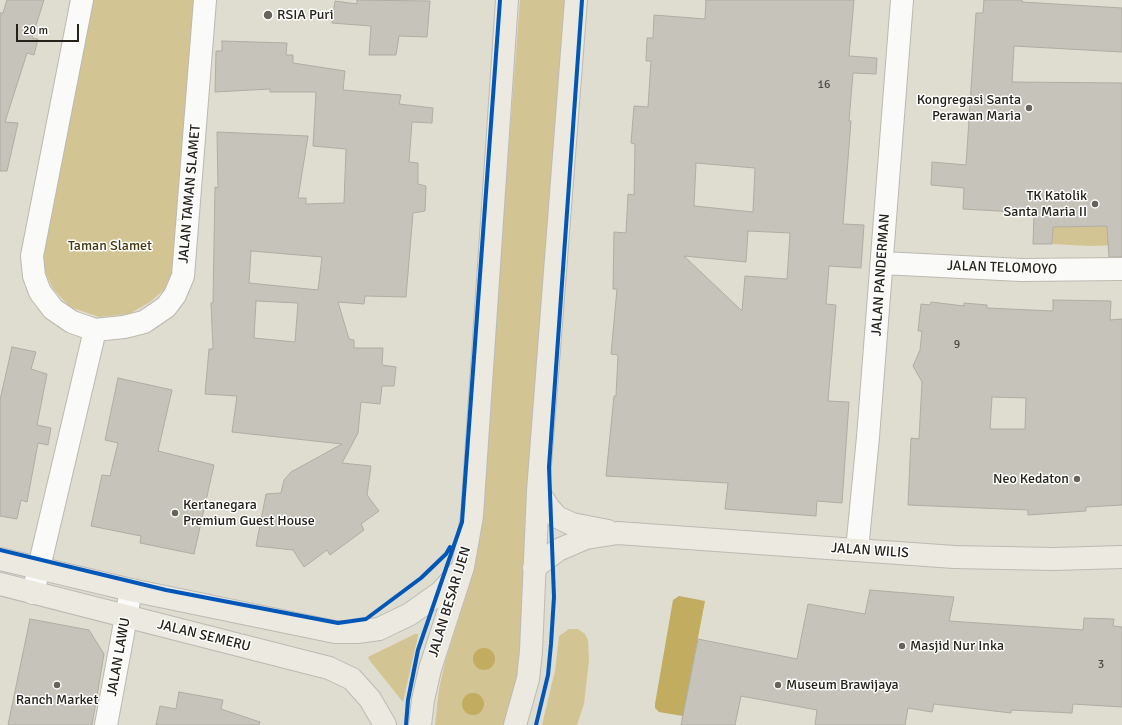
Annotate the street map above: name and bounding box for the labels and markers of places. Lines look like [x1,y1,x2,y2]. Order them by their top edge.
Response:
place label: RSIA Puri [277,7,334,23]
marker: RSIA Puri [262,9,274,21]
place label: Kongregasi Santa Perawan Maria [917,92,1021,124]
marker: Kongregasi Santa Perawan Maria [1024,103,1034,113]
place label: TK Katolik Santa Maria II [1003,188,1087,220]
marker: TK Katolik Santa Maria II [1090,199,1100,209]
place label: Neo Kedaton [993,471,1069,487]
marker: Neo Kedaton [1072,474,1082,484]
place label: Kertanegara Premium Guest House [183,497,315,530]
marker: Kertanegara Premium Guest House [170,508,180,518]
place label: Masjid Nur Inka [910,638,1004,654]
marker: Masjid Nur Inka [897,641,907,651]
place label: Museum Brawijaya [786,677,899,693]
marker: Ranch Market [52,680,62,690]
marker: Museum Brawijaya [773,680,783,690]
place label: Ranch Market [16,692,98,708]

